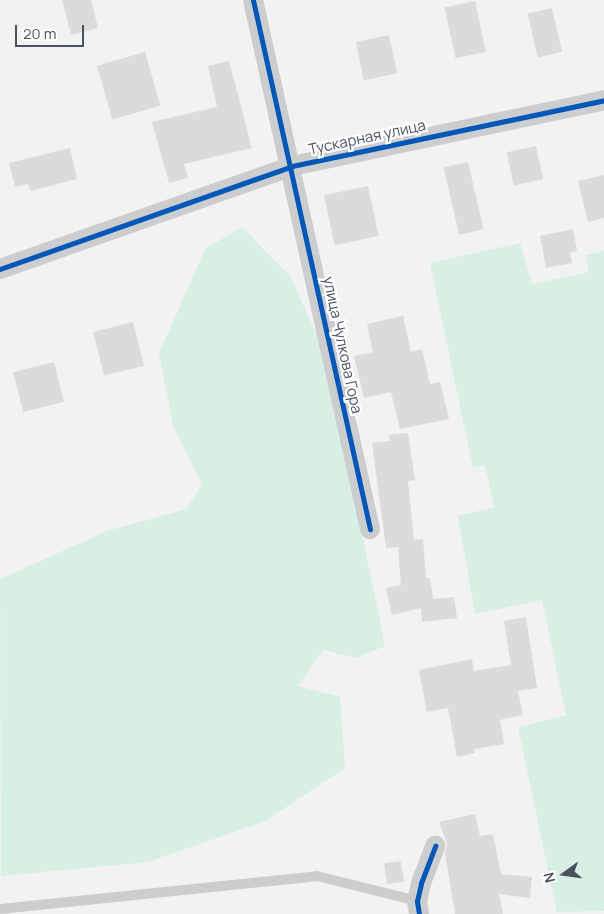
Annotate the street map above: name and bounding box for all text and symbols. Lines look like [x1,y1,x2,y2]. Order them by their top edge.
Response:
scale bar [18,15,86,47]
text: 20 m [23,23,56,44]
street label: Тускарная улица [307,116,427,158]
street label: улица Чулкова Гора [320,275,366,415]
north arrow [539,849,589,899]
text: N [539,871,559,885]

